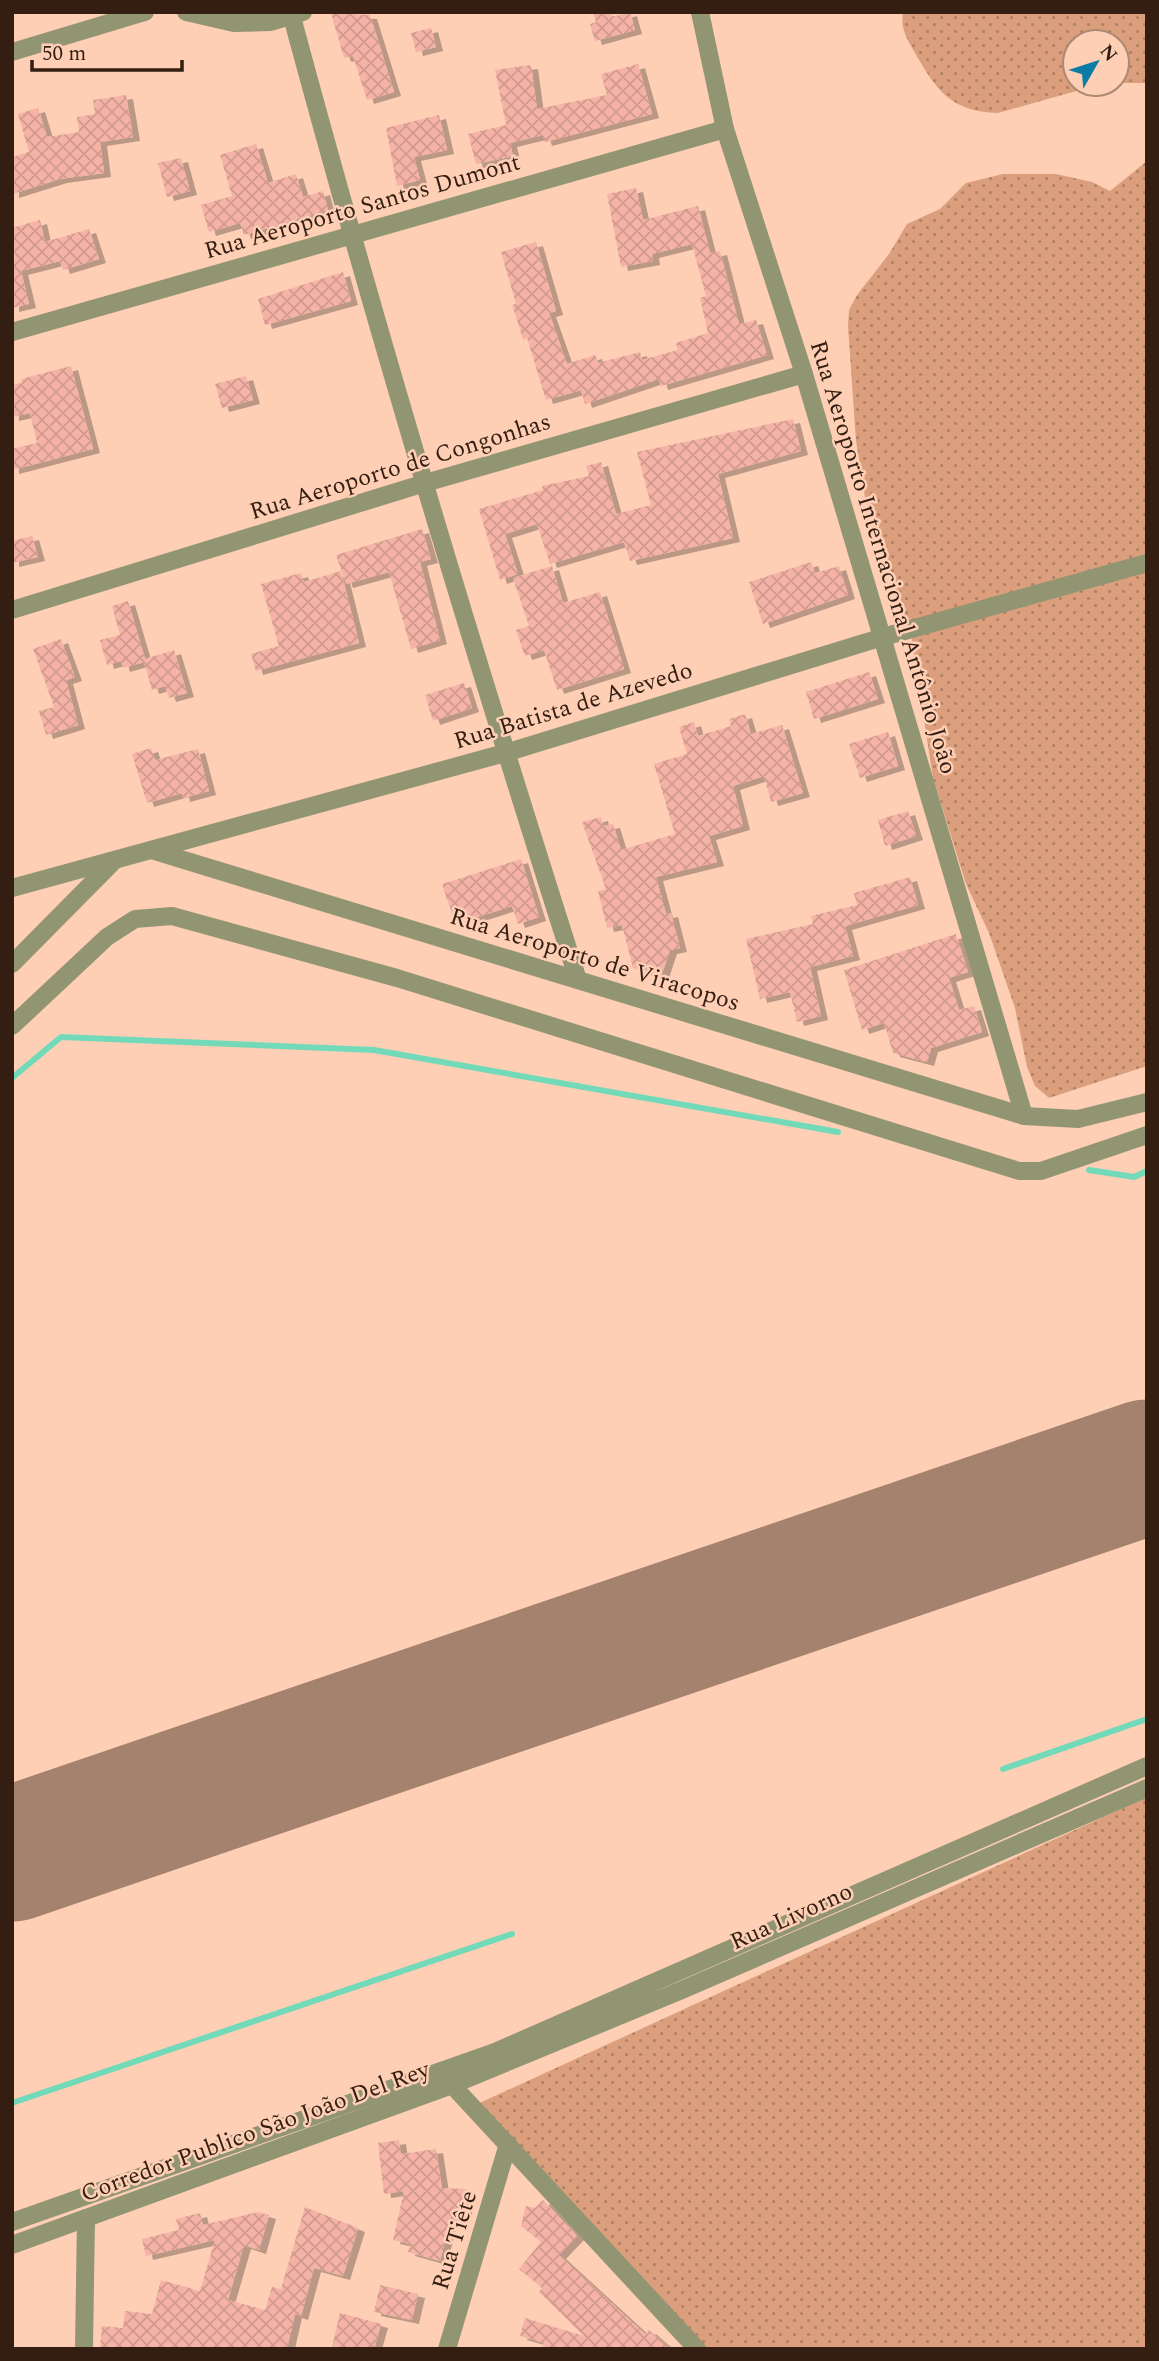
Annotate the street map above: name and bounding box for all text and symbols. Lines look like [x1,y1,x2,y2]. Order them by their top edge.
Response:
scale bar [32,28,182,72]
north arrow [1061,28,1131,98]
text: 50 m [42,38,86,70]
text: N [1092,38,1124,68]
street label: Rua Aeroporto Santos Dumont [200,145,525,269]
street label: Rua Aeroporto Internacional Antônio João [800,336,966,779]
street label: Rua Aeroporto de Congonhas [245,404,555,530]
street label: Rua Batista de Azevedo [449,652,697,759]
street label: Rua Aeroporto de Viracopos [445,899,744,1021]
street label: Rua Livorno [724,1874,858,1960]
street label: Corredor Publico São João Del Rey [76,2051,436,2212]
street label: Rua Tiête [423,2186,487,2295]

